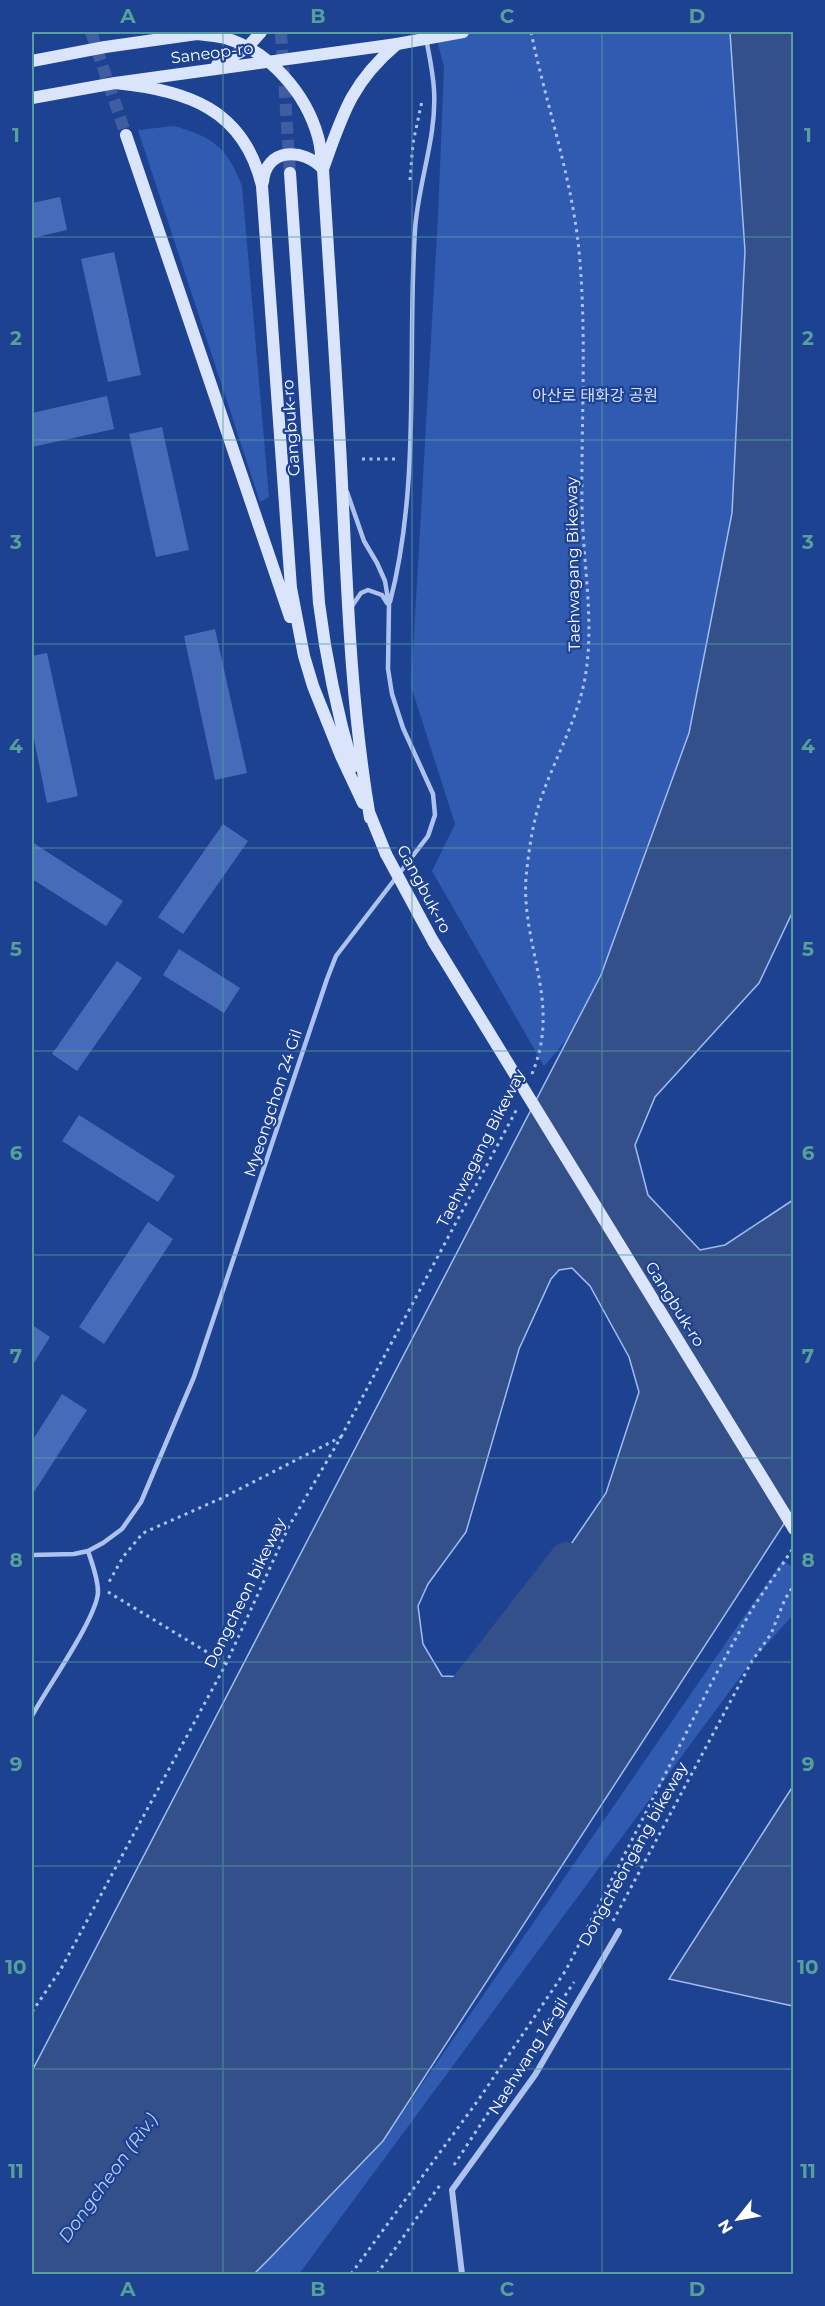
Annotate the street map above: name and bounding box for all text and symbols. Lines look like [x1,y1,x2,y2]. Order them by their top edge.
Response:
text: A [119,4,136,28]
text: B [310,4,326,28]
text: C [500,4,515,28]
text: D [689,4,705,28]
street label: Saneop-ro [170,39,254,67]
text: 1 [12,123,20,147]
text: 1 [804,123,812,147]
text: 2 [10,326,22,350]
text: 2 [802,326,814,350]
street label: Gangbuk-ro [278,379,304,477]
park label: 아산로 태화강 공원 [532,386,658,405]
street label: Taehwagang Bikeway [562,476,584,652]
text: 3 [9,530,22,554]
text: 3 [801,530,814,554]
text: 4 [9,734,23,758]
text: 4 [801,734,815,758]
street label: Gangbuk-ro [393,842,455,936]
text: 5 [10,937,22,961]
text: 5 [802,937,814,961]
street label: Myeongchon 24 Gil [240,1027,306,1179]
street label: Taehwagang Bikeway [433,1066,529,1230]
text: 6 [10,1141,23,1165]
text: 6 [802,1141,815,1165]
street label: Gangbuk-ro [641,1258,709,1350]
text: 7 [10,1344,22,1368]
text: 7 [802,1344,814,1368]
street label: Dongcheon bikeway [200,1514,290,1671]
text: 8 [9,1548,23,1572]
text: 8 [801,1548,815,1572]
text: 9 [10,1752,22,1776]
text: 9 [802,1752,814,1776]
street label: Dongcheongang bikeway [575,1759,692,1949]
text: 10 [5,1955,27,1979]
text: 10 [797,1955,819,1979]
street label: Naehwang 14-gil [484,1994,572,2118]
water label: Dongcheon (Riv.) [54,2109,162,2247]
text: 11 [8,2159,24,2183]
text: 11 [800,2159,816,2183]
north arrow [708,2189,768,2249]
text: N [714,2216,737,2237]
text: A [119,2277,136,2301]
text: B [310,2277,326,2301]
text: C [500,2277,515,2301]
text: D [689,2277,705,2301]

